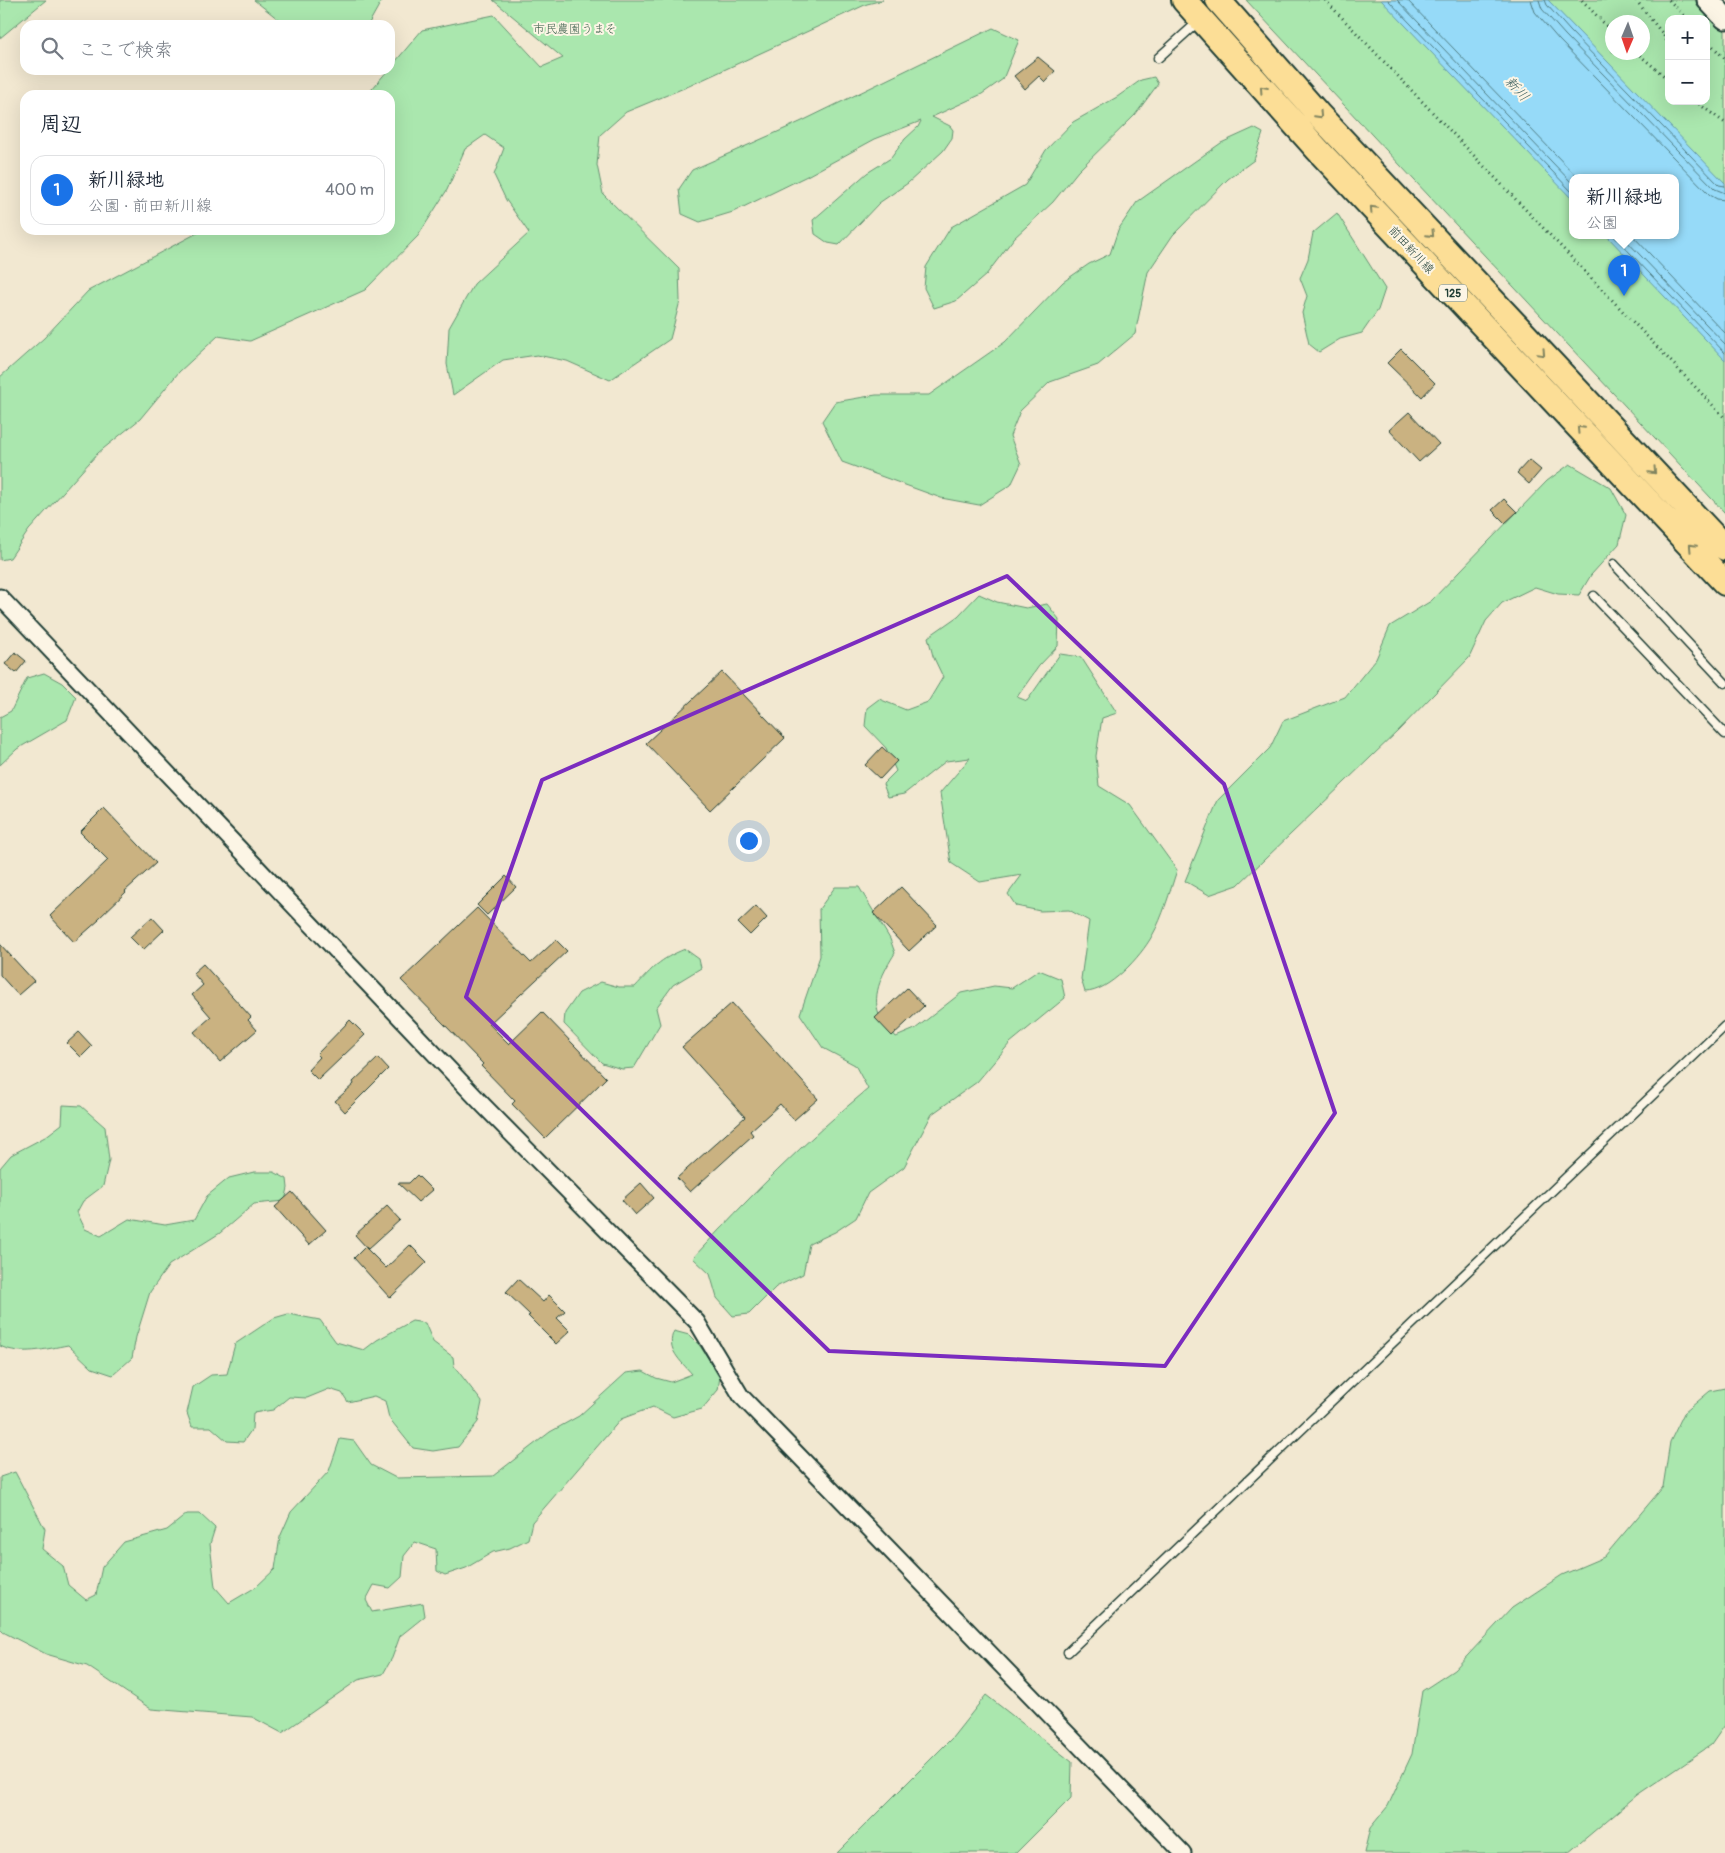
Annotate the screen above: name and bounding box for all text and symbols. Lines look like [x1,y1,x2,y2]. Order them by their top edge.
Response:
north arrow [1605,15,1650,60]
map controls [1665,15,1710,105]
button: + [1665,15,1710,60]
search box [20,20,395,75]
park label: 市民農園うまそ [533,22,617,37]
icon: search [38,34,66,62]
text: ここで検索 [78,38,173,62]
button: − [1665,60,1710,105]
water label: 新川 [1501,73,1533,105]
one-way arrow [1260,85,1269,94]
one-way arrow [1314,110,1323,119]
text: 周辺 [40,111,82,138]
text: 新川緑地 [88,168,164,192]
popup [1569,174,1679,239]
text: 1 [54,180,60,200]
text: 400 m [325,180,374,200]
text: 新川緑地 [1586,185,1662,209]
text: 公園 · 前田新川線 [88,196,212,216]
one-way arrow [1370,205,1379,214]
text: 公園 [1586,213,1618,233]
street label: 前田新川線 [1385,223,1437,277]
one-way arrow [1425,228,1434,237]
pin: 1 [1608,255,1640,296]
road number: 125 [1439,284,1467,302]
one-way arrow [1536,347,1545,356]
one-way arrow [1577,426,1586,435]
one-way arrow [1647,465,1656,474]
one-way arrow [1689,544,1698,553]
your location [736,828,762,854]

